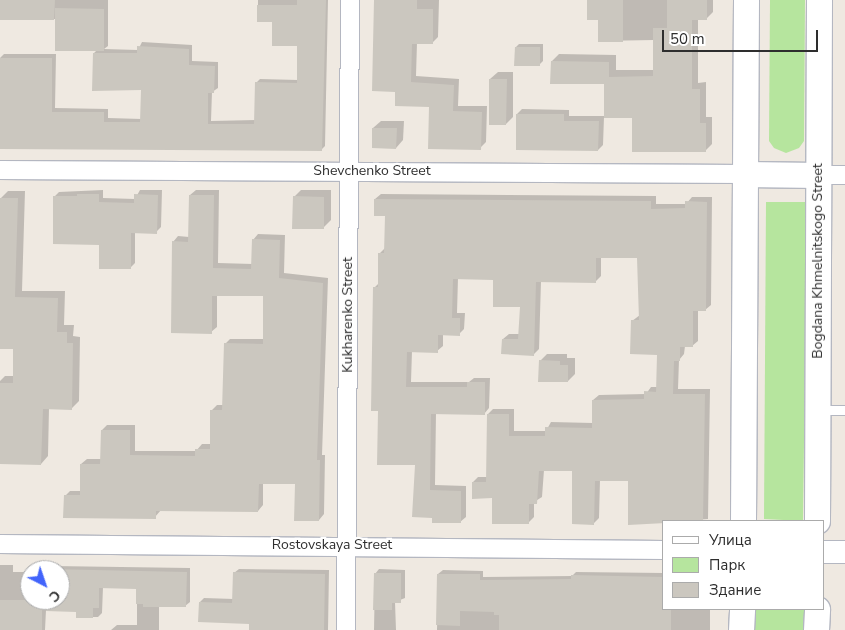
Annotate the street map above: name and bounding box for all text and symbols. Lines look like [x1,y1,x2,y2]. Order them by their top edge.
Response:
scale bar [665,20,821,52]
text: 50 m [670,29,705,49]
street label: Shevchenko Street [313,163,431,179]
street label: Bogdana Khmelnitskogo Street [810,163,826,359]
street label: Kukharenko Street [340,257,356,373]
legend [662,520,825,610]
text: Улица [709,530,752,550]
street label: Rostovskaya Street [272,537,392,553]
text: Парк [709,555,745,575]
north arrow [20,560,70,610]
text: Здание [709,580,761,600]
text: С [45,586,64,606]

